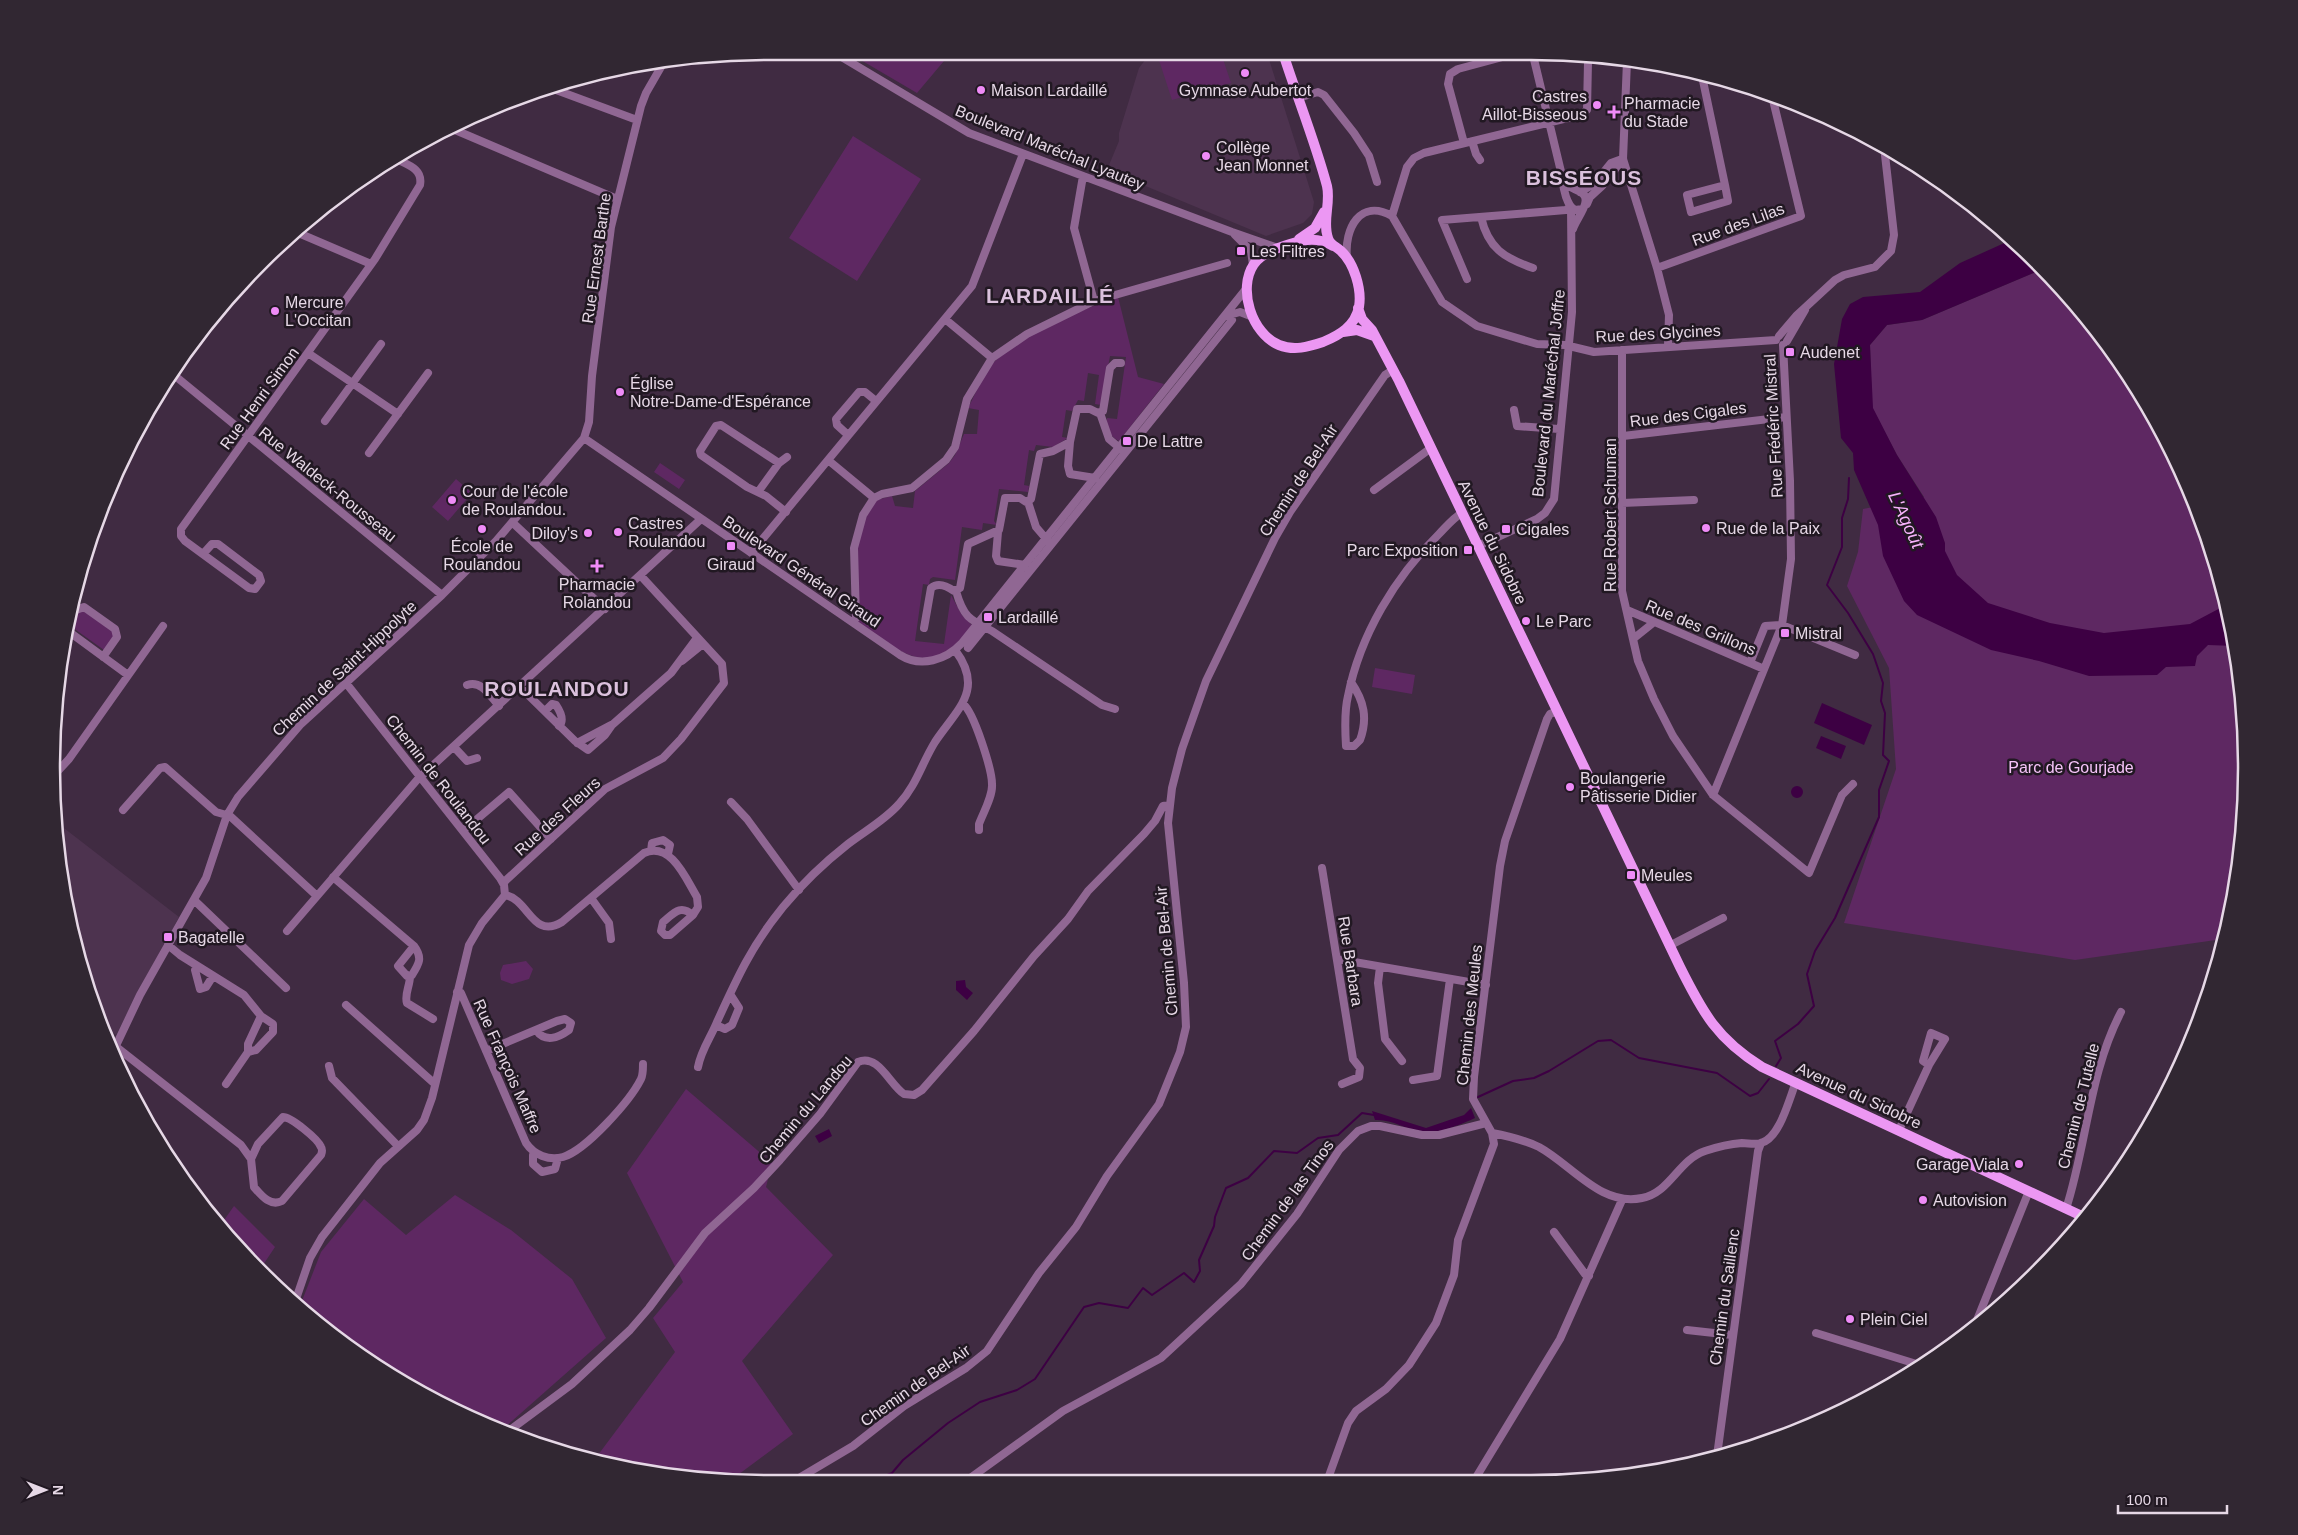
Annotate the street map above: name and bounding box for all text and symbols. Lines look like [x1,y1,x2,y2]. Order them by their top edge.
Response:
marker: Gymnase Aubertot [1239,67,1251,79]
place label: Maison Lardaillé [991,82,1108,99]
place label: Gymnase Aubertot [1179,82,1312,99]
marker: Maison Lardaillé [975,84,987,96]
place label: Castres Aillot-Bisseous [1482,88,1587,123]
place label: Pharmacie du Stade [1624,95,1701,130]
marker: Castres Aillot-Bisseous [1591,99,1603,111]
street label: Boulevard Maréchal Lyautey [953,102,1147,193]
marker: Pharmacie du Stade [1608,106,1620,118]
place label: Collège Jean Monnet [1216,139,1309,174]
marker: Collège Jean Monnet [1200,150,1212,162]
district label: BISSÉOUS [1526,166,1642,189]
street label: Rue Ernest Barthe [579,192,614,324]
street label: Rue des Lilas [1690,200,1787,249]
place label: Les Filtres [1251,243,1325,260]
marker: Les Filtres [1235,245,1247,257]
district label: LARDAILLÉ [986,284,1114,307]
street label: Boulevard du Maréchal Joffre [1529,288,1568,498]
place label: Mercure L'Occitan [285,294,351,329]
marker: Mercure L'Occitan [269,305,281,317]
street label: Rue des Glycines [1595,322,1721,345]
street label: Rue Henri Simon [217,344,302,453]
place label: Audenet [1800,344,1860,361]
marker: Audenet [1784,346,1796,358]
street label: Rue Frédéric Mistral [1761,354,1786,498]
place label: Église Notre-Dame-d'Espérance [630,374,811,410]
marker: Église Notre-Dame-d'Espérance [614,386,626,398]
street label: Rue des Cigales [1629,399,1747,430]
street label: Chemin de Bel-Air [1256,421,1341,539]
street label: Rue Waldeck-Rousseau [256,424,400,545]
place label: De Lattre [1137,433,1203,450]
marker: De Lattre [1121,435,1133,447]
street label: Rue Robert Schuman [1602,438,1619,592]
street label: Avenue du Sidobre [1455,477,1530,607]
place label: Cour de l'école de Roulandou. [462,483,568,518]
water label: L'Agoût [1884,488,1928,553]
marker: Cour de l'école de Roulandou. [446,494,458,506]
street label: Boulevard Général Giraud [720,512,884,630]
place label: Castres Roulandou [628,515,705,550]
place label: Rue de la Paix [1716,520,1820,537]
place label: Cigales [1516,521,1569,538]
marker: Rue de la Paix [1700,522,1712,534]
marker: École de Roulandou [476,523,488,535]
marker: Cigales [1500,523,1512,535]
place label: Diloy's [531,525,578,542]
marker: Castres Roulandou [612,526,624,538]
marker: Diloy's [582,527,594,539]
place label: École de Roulandou [443,537,521,573]
marker: Giraud [725,540,737,552]
place label: Parc Exposition [1347,542,1458,559]
marker: Parc Exposition [1462,544,1474,556]
place label: Giraud [707,556,755,573]
marker: Pharmacie Rolandou [591,560,603,572]
place label: Pharmacie Rolandou [559,576,635,611]
street label: Chemin de Saint-Hippolyte [269,597,420,739]
street label: Rue des Grillons [1643,597,1759,658]
place label: Lardaillé [998,609,1059,626]
marker: Lardaillé [982,611,994,623]
place label: Le Parc [1536,613,1591,630]
marker: Le Parc [1520,615,1532,627]
place label: Mistral [1795,625,1842,642]
marker: Mistral [1779,627,1791,639]
district label: ROULANDOU [484,677,630,700]
street label: Chemin de Roulandou [383,711,494,847]
park label: Parc de Gourjade [2008,759,2134,776]
place label: Boulangerie Pâtisserie Didier [1580,770,1697,805]
street label: Rue des Fleurs [511,774,603,859]
marker: Boulangerie Pâtisserie Didier [1564,781,1576,793]
place label: Meules [1641,867,1693,884]
marker: Meules [1625,869,1637,881]
street label: Chemin de Bel-Air [1152,885,1181,1016]
street label: Rue Barbara [1335,915,1366,1007]
place label: Bagatelle [178,929,245,946]
marker: Bagatelle [162,931,174,943]
street label: Chemin des Meules [1454,944,1485,1086]
street label: Rue François Maffre [470,997,545,1136]
street label: Chemin de Tutelle [2055,1041,2102,1171]
street label: Chemin du Landou [755,1052,855,1167]
street label: Avenue du Sidobre [1794,1059,1924,1132]
street label: Chemin de las Tinos [1238,1137,1337,1264]
place label: Garage Viala [1916,1156,2009,1173]
marker: Garage Viala [2013,1158,2025,1170]
place label: Autovision [1933,1192,2007,1209]
marker: Autovision [1917,1194,1929,1206]
street label: Chemin du Saillenc [1706,1228,1743,1367]
place label: Plein Ciel [1860,1311,1928,1328]
marker: Plein Ciel [1844,1313,1856,1325]
street label: Chemin de Bel-Air [857,1341,974,1430]
north arrow [20,1465,70,1515]
scale bar [2118,1482,2227,1514]
text: N [50,1485,66,1495]
text: 100 m [2126,1491,2168,1508]

